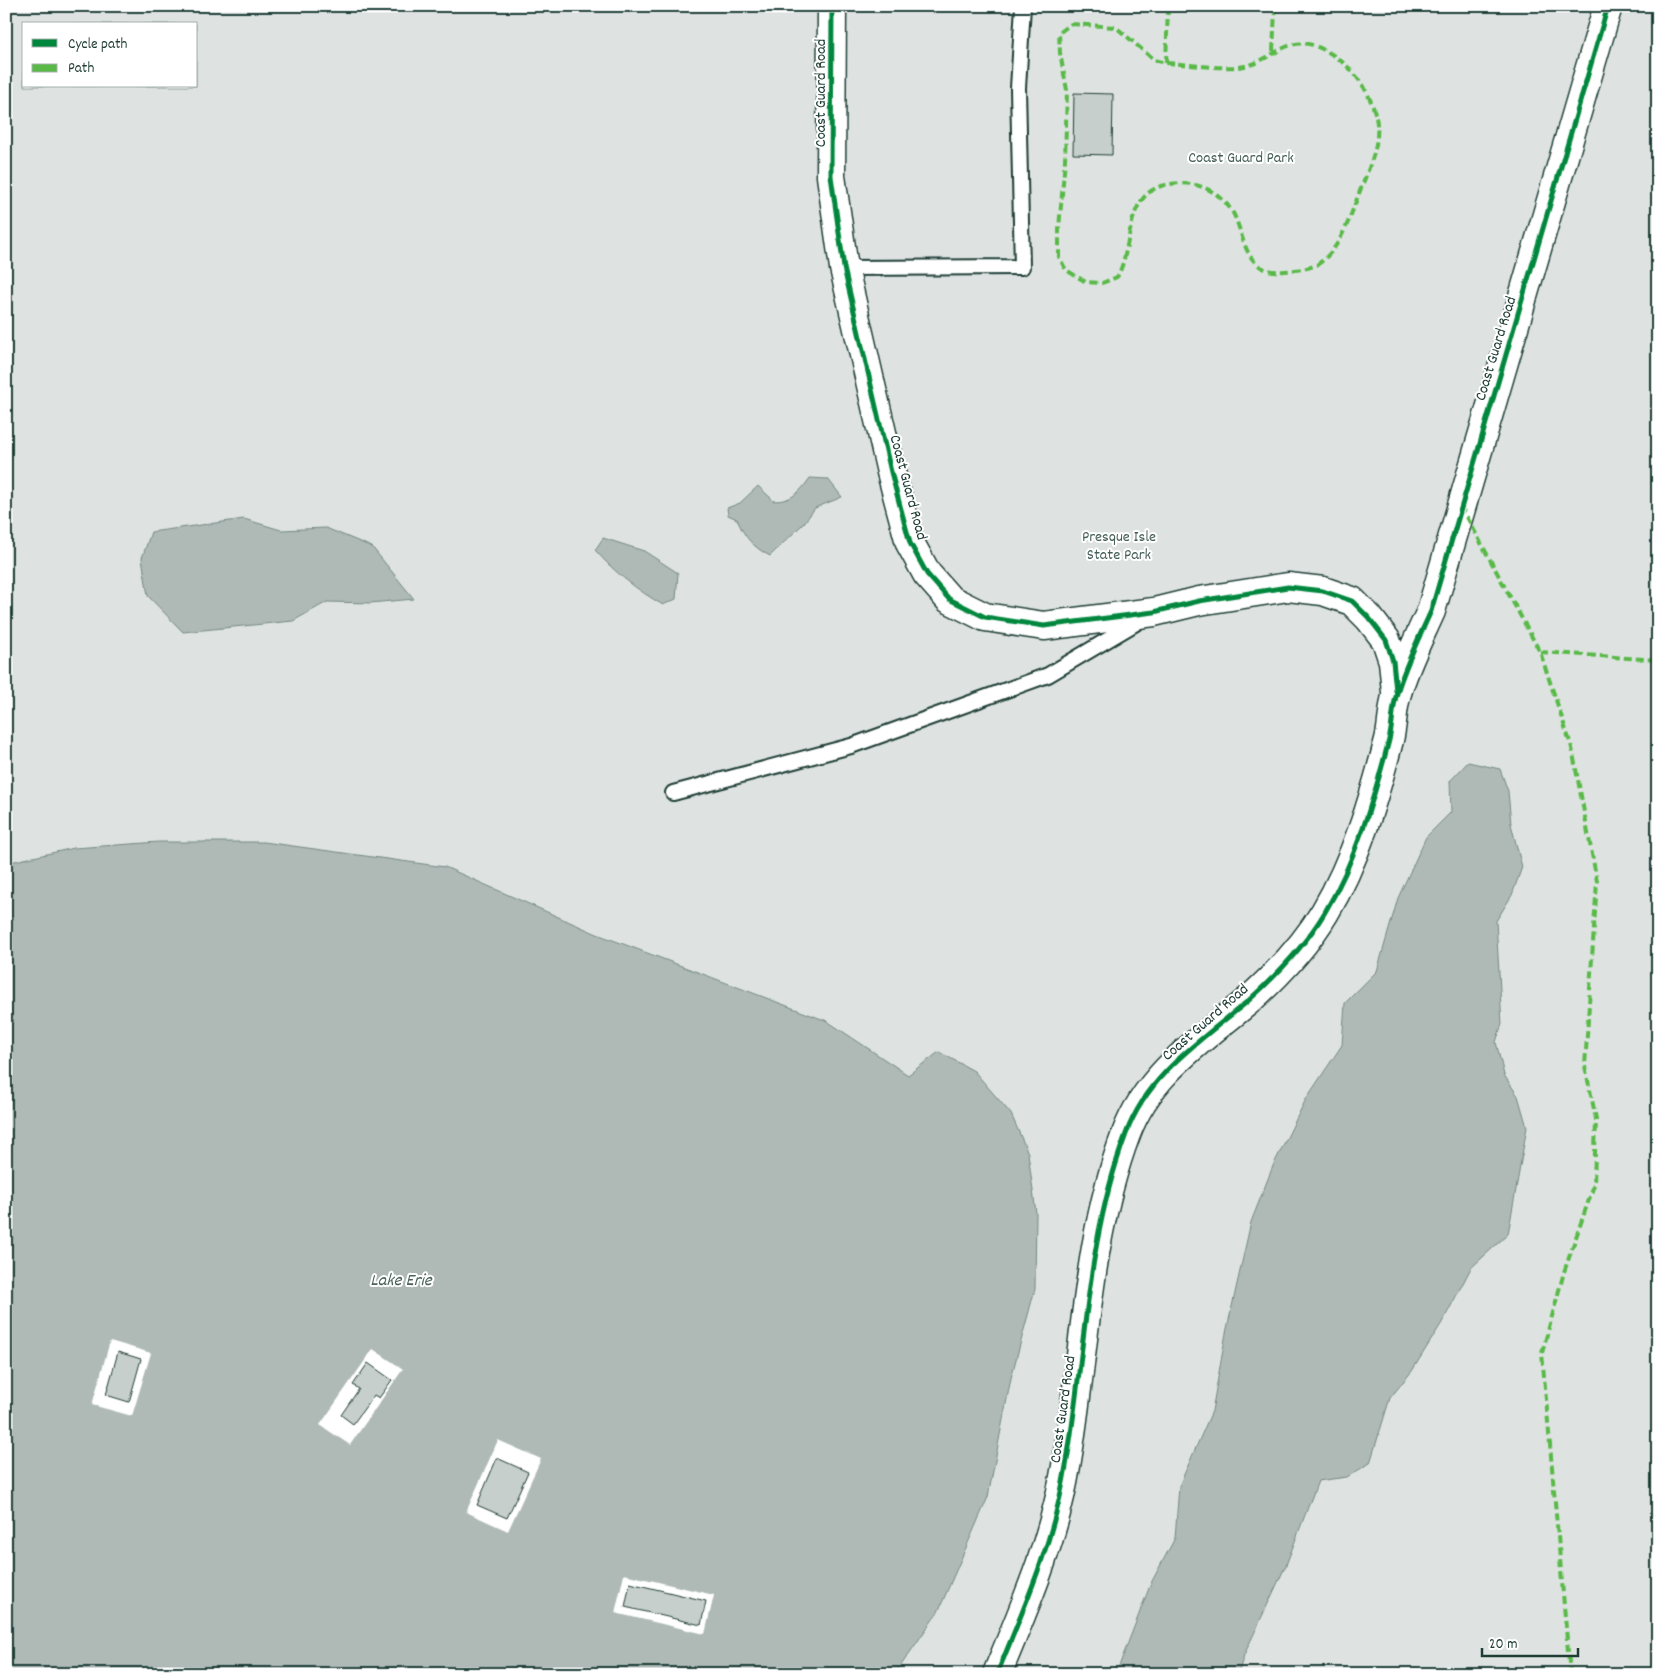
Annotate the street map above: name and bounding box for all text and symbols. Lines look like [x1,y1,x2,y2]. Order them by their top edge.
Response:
legend [22,22,198,88]
text: Cycle path [68,34,128,56]
street label: Coast Guard Road [810,39,833,147]
text: Path [68,58,94,80]
park label: Coast Guard Park [1188,147,1294,170]
street label: Coast Guard Road [1470,294,1523,404]
street label: Coast Guard Road [882,432,933,543]
park label: Presque Isle State Park [1082,526,1156,567]
street label: Coast Guard Road [1157,979,1254,1067]
water label: Lake Erie [370,1269,433,1294]
street label: Coast Guard Road [1045,1354,1082,1465]
scale bar [1482,1625,1578,1657]
text: 20 m [1489,1634,1517,1656]

